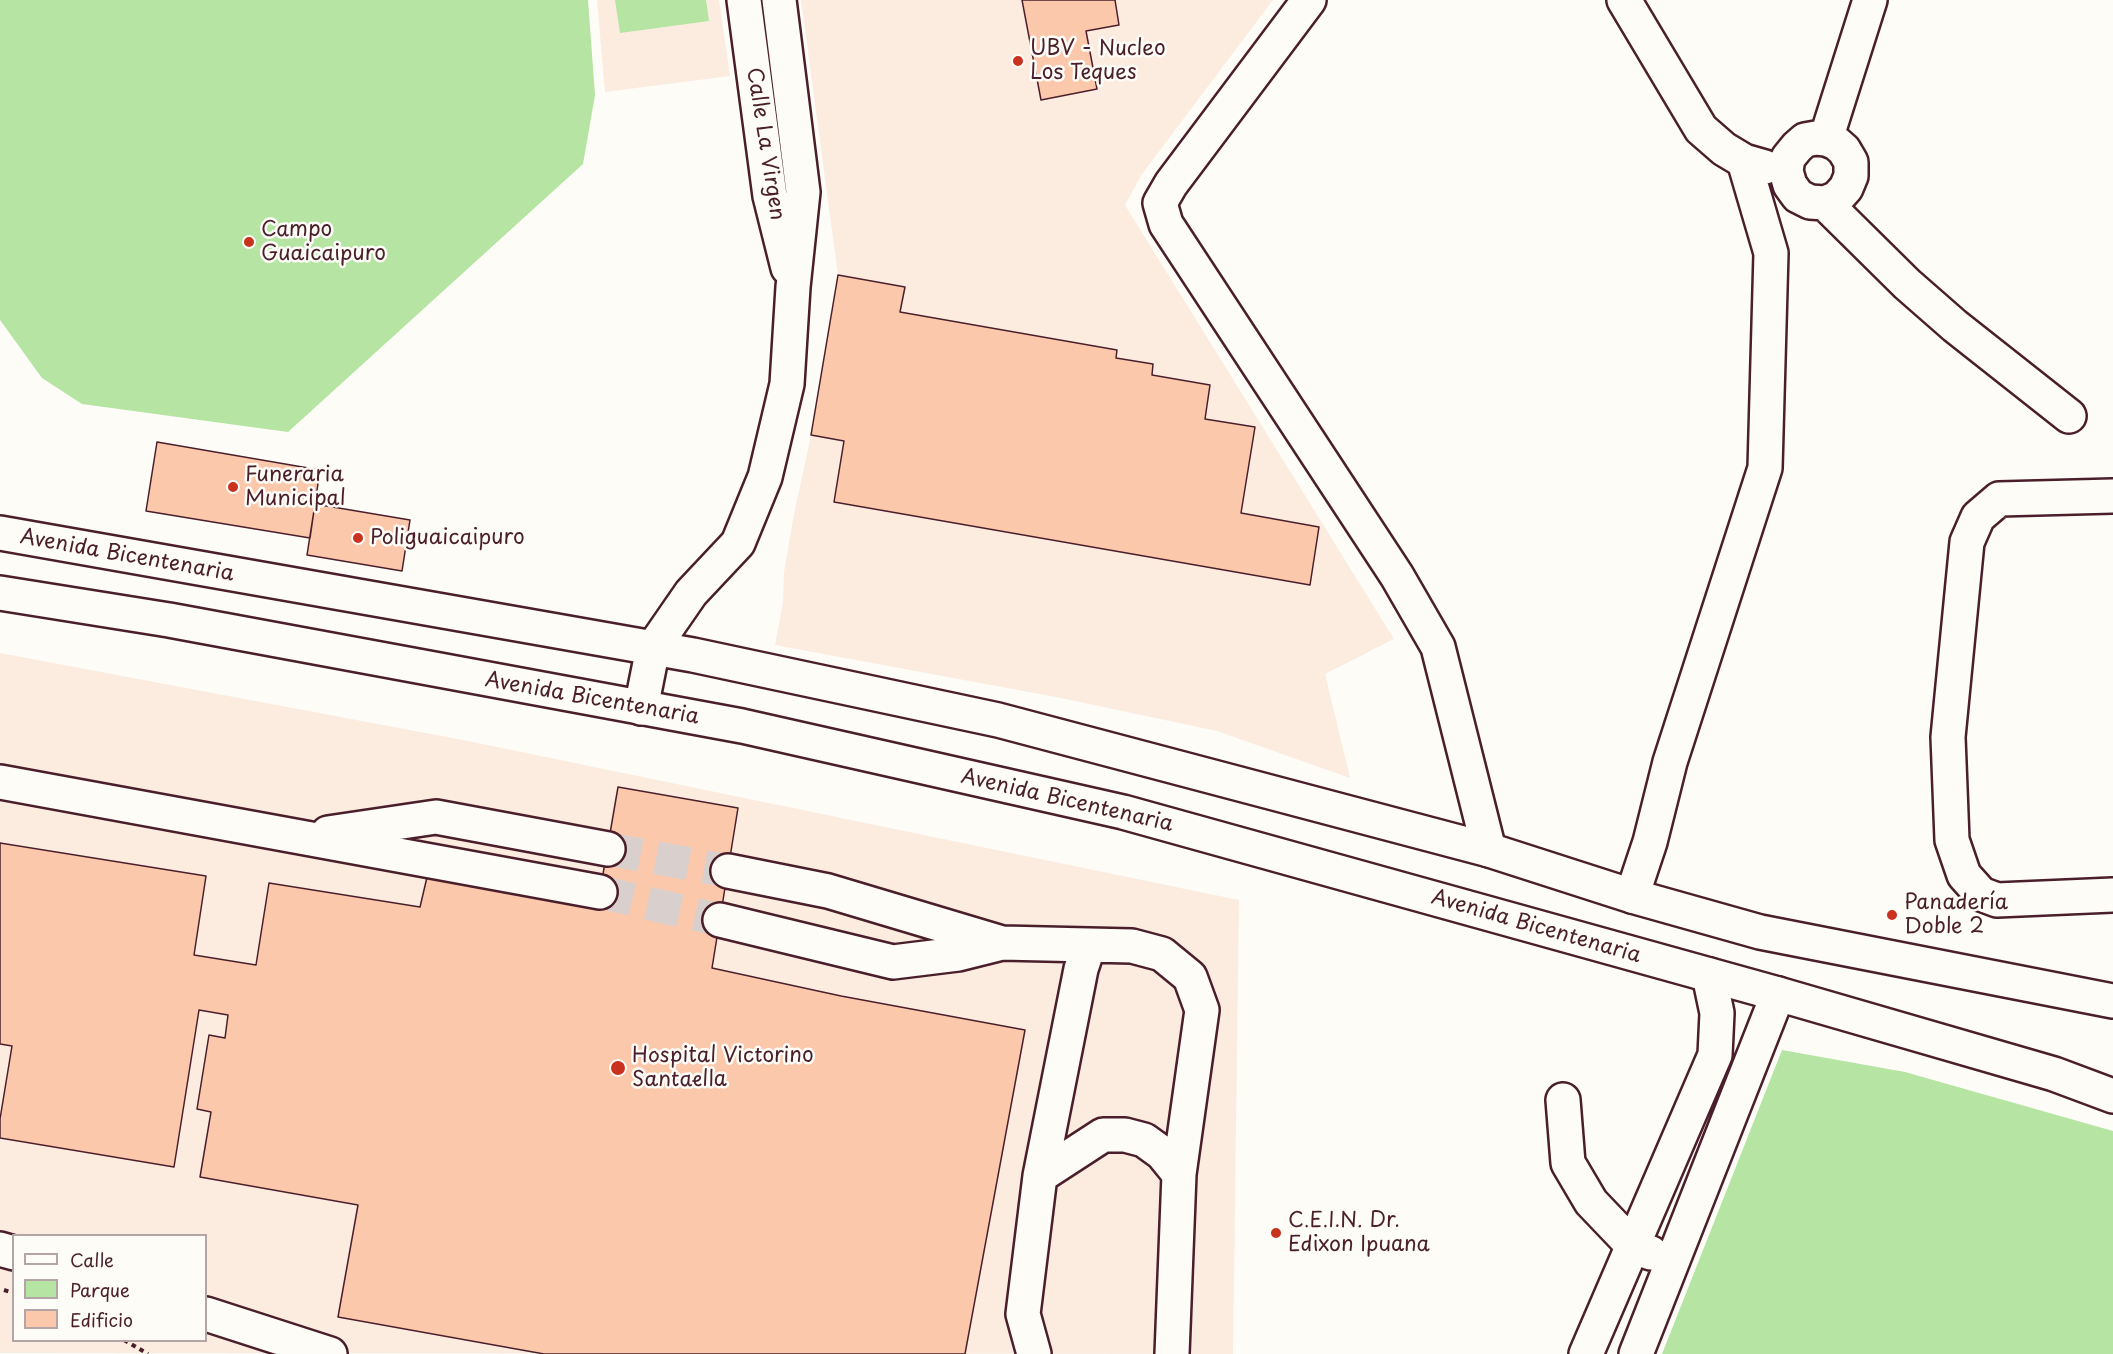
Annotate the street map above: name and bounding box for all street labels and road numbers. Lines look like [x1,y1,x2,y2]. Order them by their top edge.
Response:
street label: Calle La Virgen [741,66,789,222]
street label: Avenida Bicentenaria [18,525,236,587]
street label: Avenida Bicentenaria [483,668,701,730]
street label: Avenida Bicentenaria [959,764,1175,838]
street label: Avenida Bicentenaria [1428,885,1644,969]

